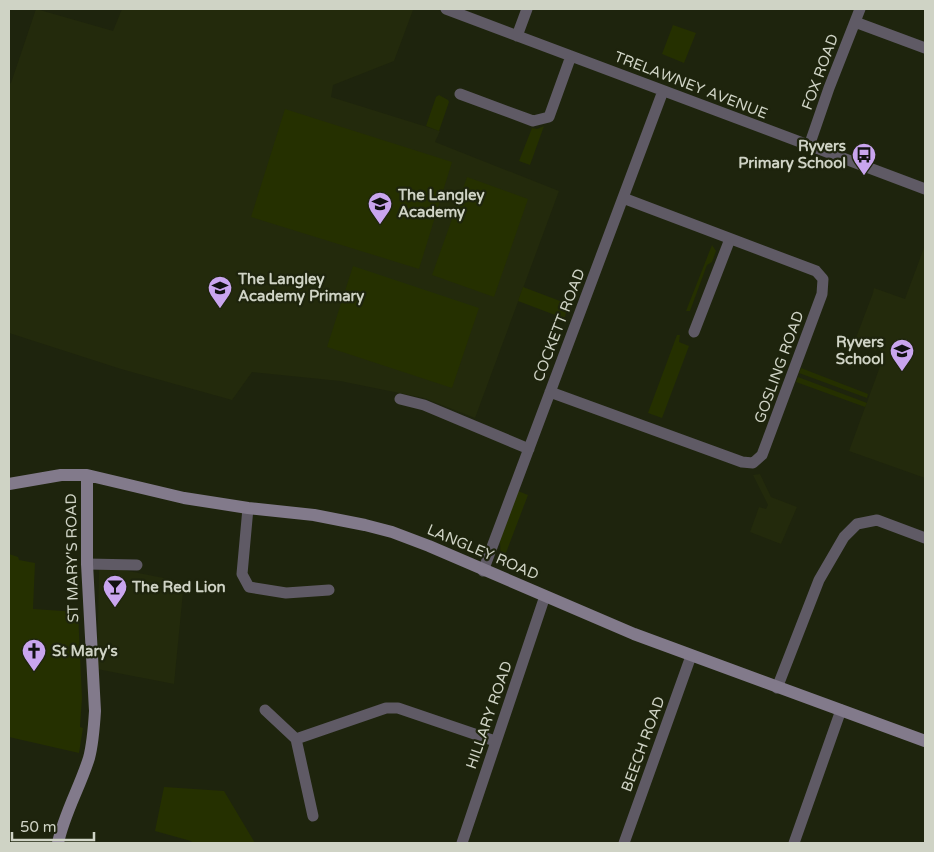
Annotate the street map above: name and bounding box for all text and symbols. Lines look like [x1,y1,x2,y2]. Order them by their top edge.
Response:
street label: FOX ROAD [798,32,842,112]
street label: TRELAWNEY AVENUE [612,47,770,123]
place label: Ryvers Primary School [738,137,846,173]
bus stop icon: Ryvers Primary School [851,142,877,176]
place label: The Langley Academy [397,186,484,222]
school or university icon: The Langley Academy [367,191,393,225]
street label: COCKETT ROAD [529,266,589,384]
place label: The Langley Academy Primary [237,270,364,306]
school or university icon: The Langley Academy Primary [207,275,233,309]
street label: GOSLING ROAD [750,308,808,426]
place label: Ryvers School [836,333,884,368]
school or university icon: Ryvers School [889,338,915,372]
street label: ST MARY'S ROAD [62,493,82,623]
street label: LANGLEY ROAD [424,520,542,584]
bar icon: The Red Lion [102,574,128,608]
place label: The Red Lion [131,578,226,596]
church icon: St Mary's [21,638,47,672]
place label: St Mary's [52,642,118,661]
street label: HILLARY ROAD [462,659,516,771]
street label: BEECH ROAD [617,694,669,794]
scale bar [12,810,95,842]
text: 50 m [20,818,57,836]

